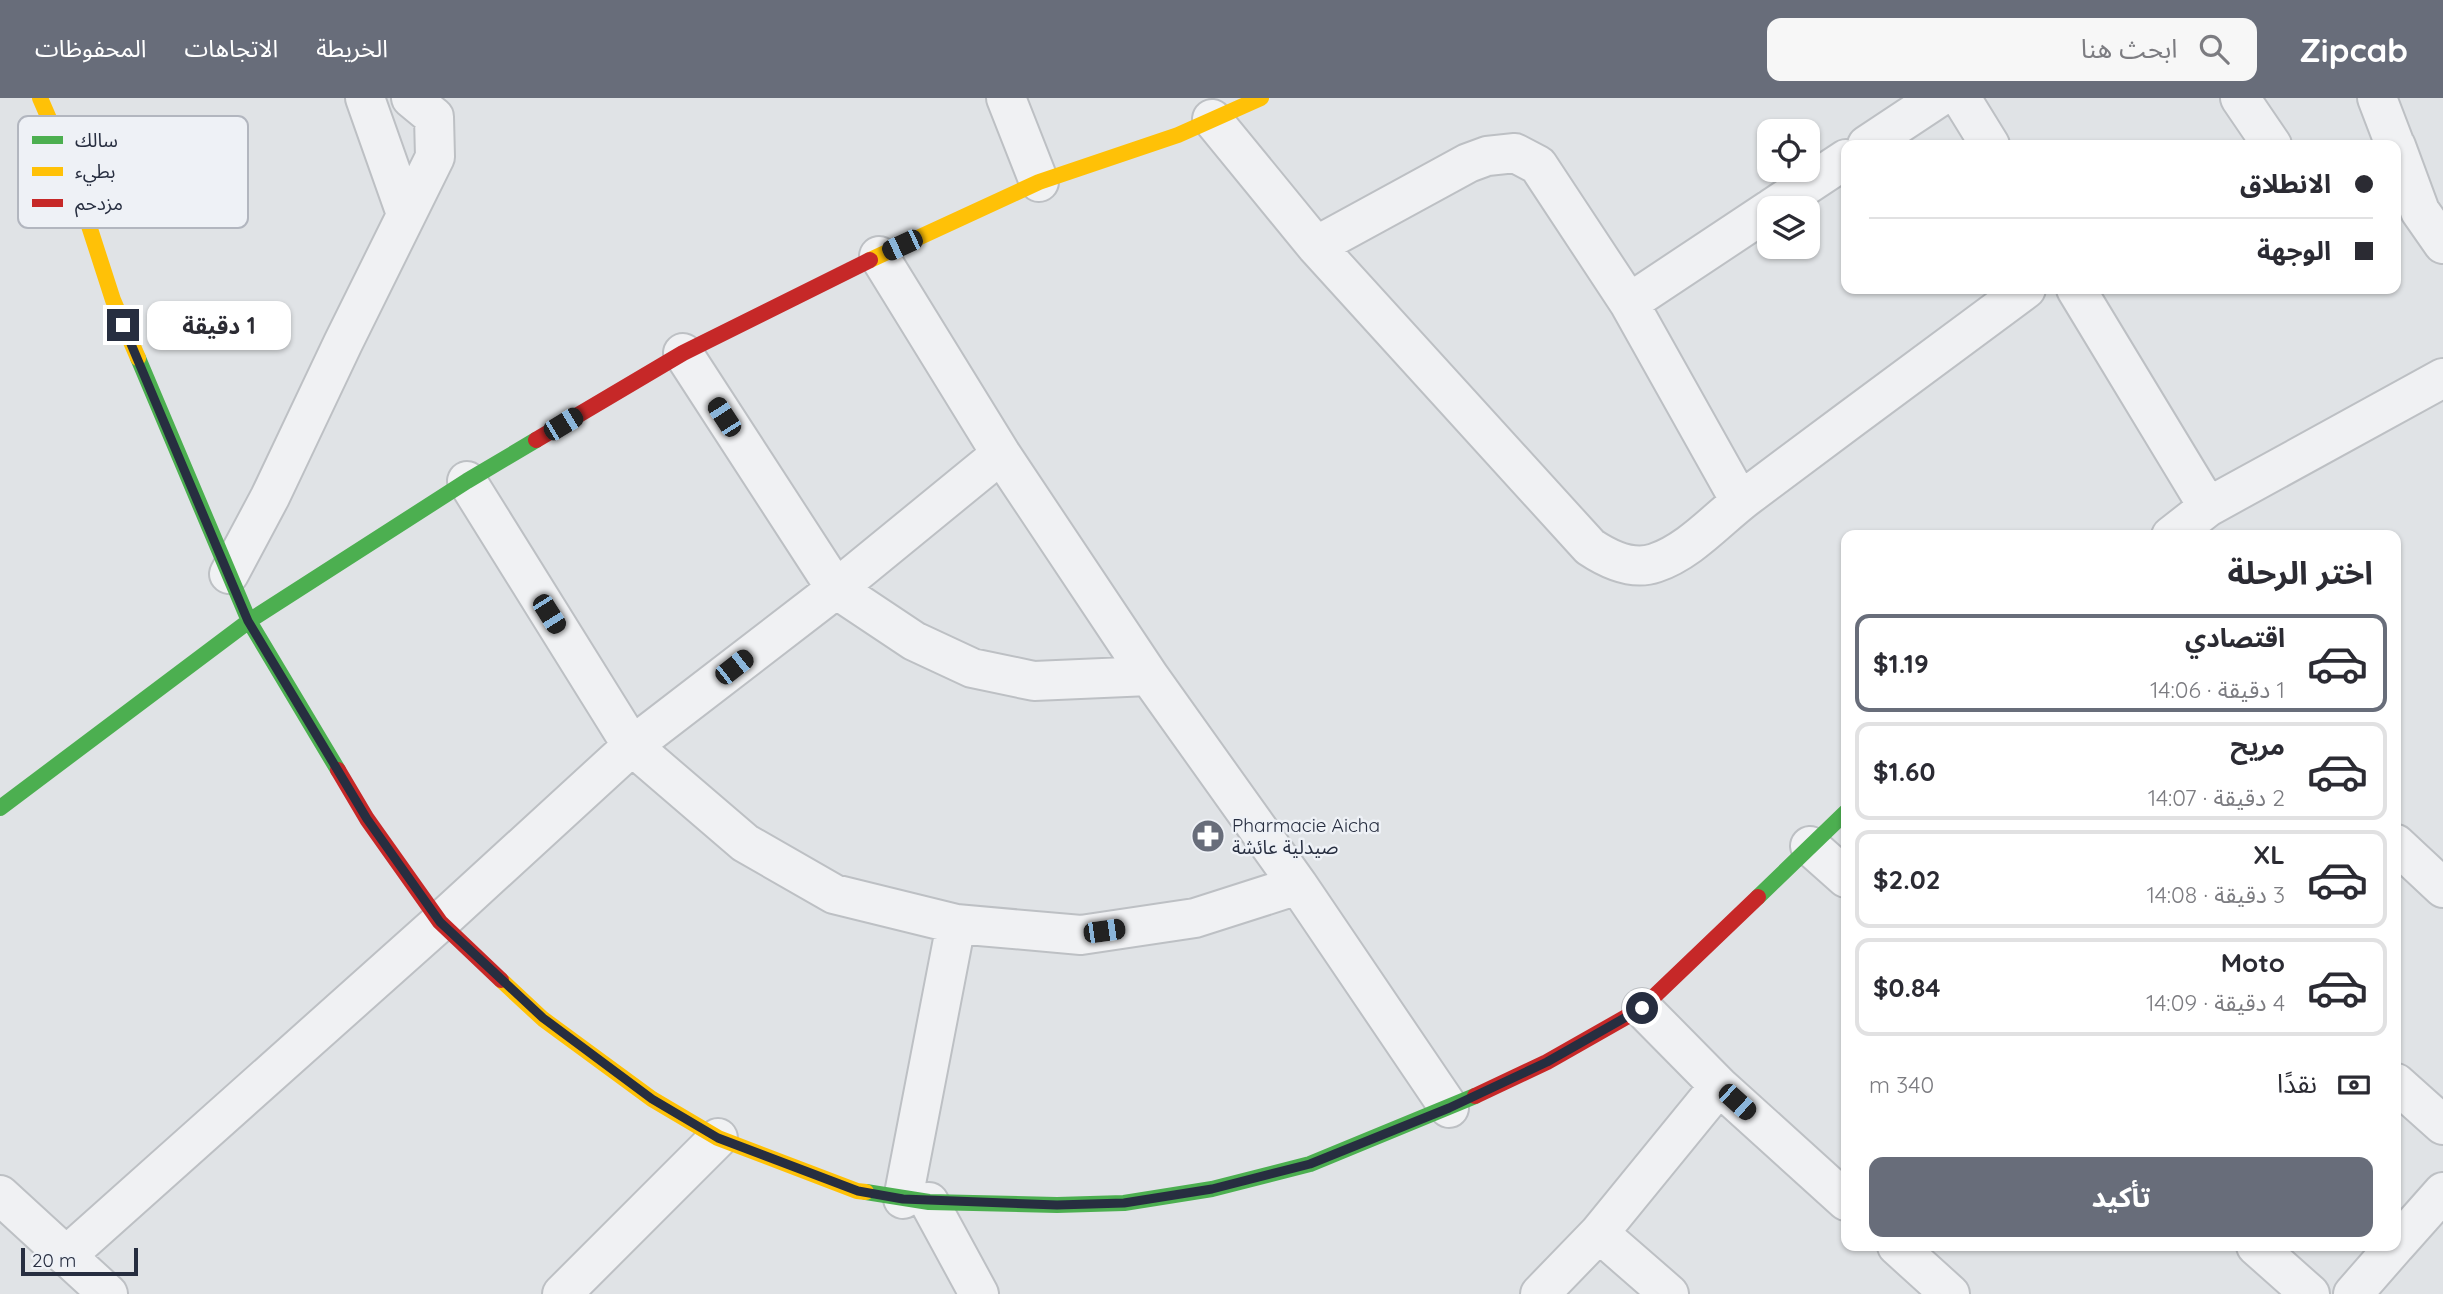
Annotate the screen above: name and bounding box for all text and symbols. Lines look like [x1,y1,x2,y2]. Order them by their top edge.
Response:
search box [1767,18,2257,81]
text: Zipcab [2299,29,2408,70]
icon: search [2195,30,2233,68]
text: ابحث هنا [2081,32,2177,65]
text: المحفوظات [35,33,146,63]
text: الاتجاهات [184,33,278,63]
text: الخريطة [316,33,388,63]
legend [18,116,248,228]
map controls [1757,119,1820,259]
button: locate [1757,119,1820,182]
text: سالك [75,128,118,152]
text: بطيء [75,159,115,186]
text: الانطلاق [2240,167,2331,200]
text: مزدحم [75,191,123,218]
button: layers [1757,196,1820,259]
car [879,227,926,263]
text: الوجهة [2257,234,2331,267]
callout: 1 دقيقة [148,300,291,350]
route end [107,309,139,341]
text: 1 دقيقة [182,311,256,340]
car [704,394,745,440]
car [540,404,587,444]
text: اختر الرحلة [2227,552,2373,592]
car [529,591,570,637]
text: اقتصادي [2185,621,2285,654]
icon: car [2306,632,2369,695]
car [711,646,758,688]
text: $1.19 [1873,647,1929,680]
text: 1 دقيقة · 14:06 [2150,675,2285,704]
text: مريح [2230,729,2285,762]
icon: car [2306,740,2369,803]
text: $1.60 [1873,755,1935,788]
text: 2 دقيقة · 14:07 [2148,783,2285,812]
place label: Pharmacie Aicha صيدلية عائشة [1232,813,1380,859]
pharmacy icon: Pharmacie Aicha صيدلية عائشة [1189,817,1227,855]
text: XL [2253,838,2285,871]
icon: car [2306,848,2369,911]
text: $2.02 [1873,863,1941,896]
text: 3 دقيقة · 14:08 [2147,880,2285,909]
car [1082,918,1127,944]
text: Moto [2221,946,2285,979]
icon: car [2306,956,2369,1019]
text: $0.84 [1873,971,1941,1004]
text: 4 دقيقة · 14:09 [2146,988,2285,1017]
route start [1626,992,1658,1024]
icon: cash [2335,1066,2373,1104]
text: نقدًا [2277,1067,2317,1100]
text: 340 m [1869,1070,1934,1099]
car [1715,1080,1760,1124]
button: تأكيد [1869,1157,2373,1237]
scale bar [21,1245,138,1277]
text: 20 m [32,1248,76,1272]

